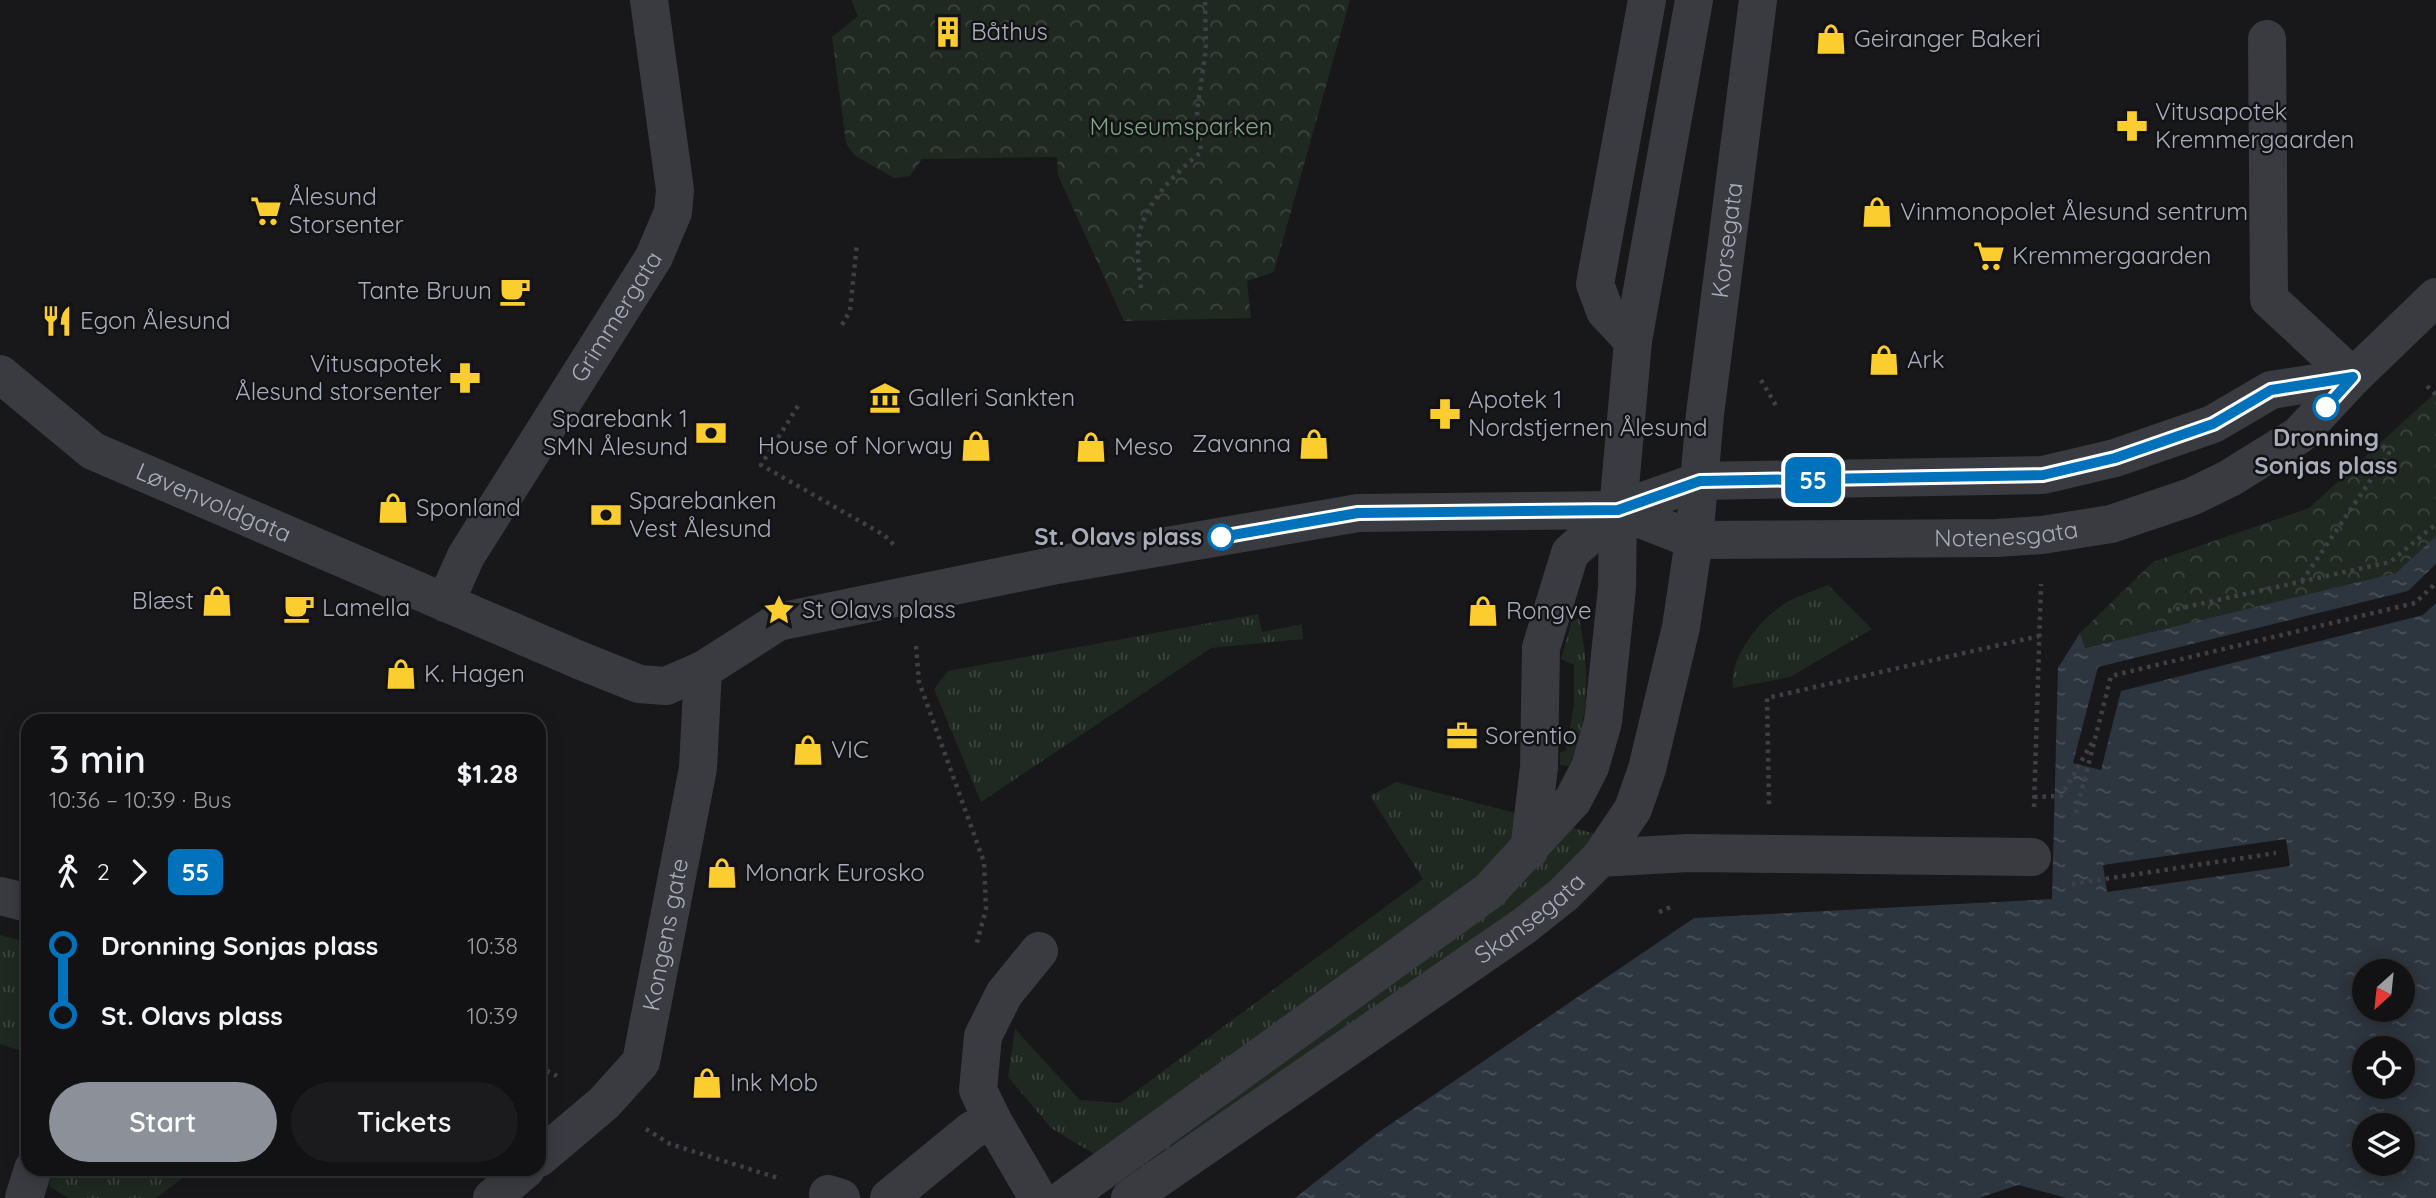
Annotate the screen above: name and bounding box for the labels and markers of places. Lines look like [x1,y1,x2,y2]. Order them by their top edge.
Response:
building icon: Båthus [931,15,965,49]
place label: Båthus [971,16,1048,46]
shop icon: Geiranger Bakeri [1814,22,1848,56]
place label: Geiranger Bakeri [1854,23,2041,53]
place label: Vitusapotek Kremmergaarden [2155,96,2354,154]
pharmacy icon: Vitusapotek Kremmergaarden [2115,109,2149,143]
place label: Ålesund Storsenter [289,181,404,239]
supermarket icon: Ålesund Storsenter [249,194,283,228]
shop icon: Vinmonopolet Ålesund sentrum [1860,195,1894,229]
place label: Vinmonopolet Ålesund sentrum [1900,196,2248,226]
supermarket icon: Kremmergaarden [1972,239,2006,273]
place label: Kremmergaarden [2012,240,2211,270]
cafe icon: Tante Bruun [498,274,532,308]
place label: Tante Bruun [357,275,492,305]
restaurant icon: Egon Ålesund [40,304,74,338]
place label: Egon Ålesund [80,305,231,335]
shop icon: Ark [1867,343,1901,377]
place label: Ark [1907,344,1945,374]
place label: Vitusapotek Ålesund storsenter [235,348,442,406]
pharmacy icon: Vitusapotek Ålesund storsenter [448,361,482,395]
museum icon: Galleri Sankten [868,381,902,415]
place label: Galleri Sankten [908,382,1075,412]
place label: Apotek 1 Nordstjernen Ålesund [1468,384,1707,442]
marker: Dronning Sonjas plass [2313,394,2339,420]
pharmacy icon: Apotek 1 Nordstjernen Ålesund [1428,397,1462,431]
place label: Sparebank 1 SMN Ålesund [543,403,688,461]
bank icon: Sparebank 1 SMN Ålesund [694,416,728,450]
place label: Dronning Sonjas plass [2254,422,2398,480]
shop icon: Zavanna [1297,427,1331,461]
place label: Zavanna [1192,428,1291,458]
shop icon: House of Norway [959,429,993,463]
place label: House of Norway [758,430,953,460]
shop icon: Meso [1074,430,1108,464]
place label: Meso [1114,431,1173,461]
place label: Sparebanken Vest Ålesund [629,485,777,543]
shop icon: Sponland [376,491,410,525]
place label: Sponland [416,492,521,522]
bank icon: Sparebanken Vest Ålesund [589,498,623,532]
place label: St. Olavs plass [1034,521,1202,551]
marker: St. Olavs plass [1208,524,1234,550]
shop icon: Blæst [200,584,234,618]
place label: Blæst [132,585,194,615]
cafe icon: Lamella [282,591,316,625]
place label: Lamella [322,592,410,622]
place icon: St Olavs plass [762,593,796,627]
place label: St Olavs plass [802,594,956,624]
shop icon: Rongve [1466,594,1500,628]
place label: Rongve [1506,595,1591,625]
shop icon: K. Hagen [384,657,418,691]
place label: K. Hagen [424,658,525,688]
office icon: Sorentio [1445,719,1479,753]
place label: Sorentio [1485,720,1577,750]
shop icon: VIC [791,733,825,767]
place label: VIC [831,734,869,764]
shop icon: Monark Eurosko [705,856,739,890]
place label: Monark Eurosko [745,857,925,887]
shop icon: Ink Mob [690,1066,724,1100]
place label: Ink Mob [730,1067,818,1097]

